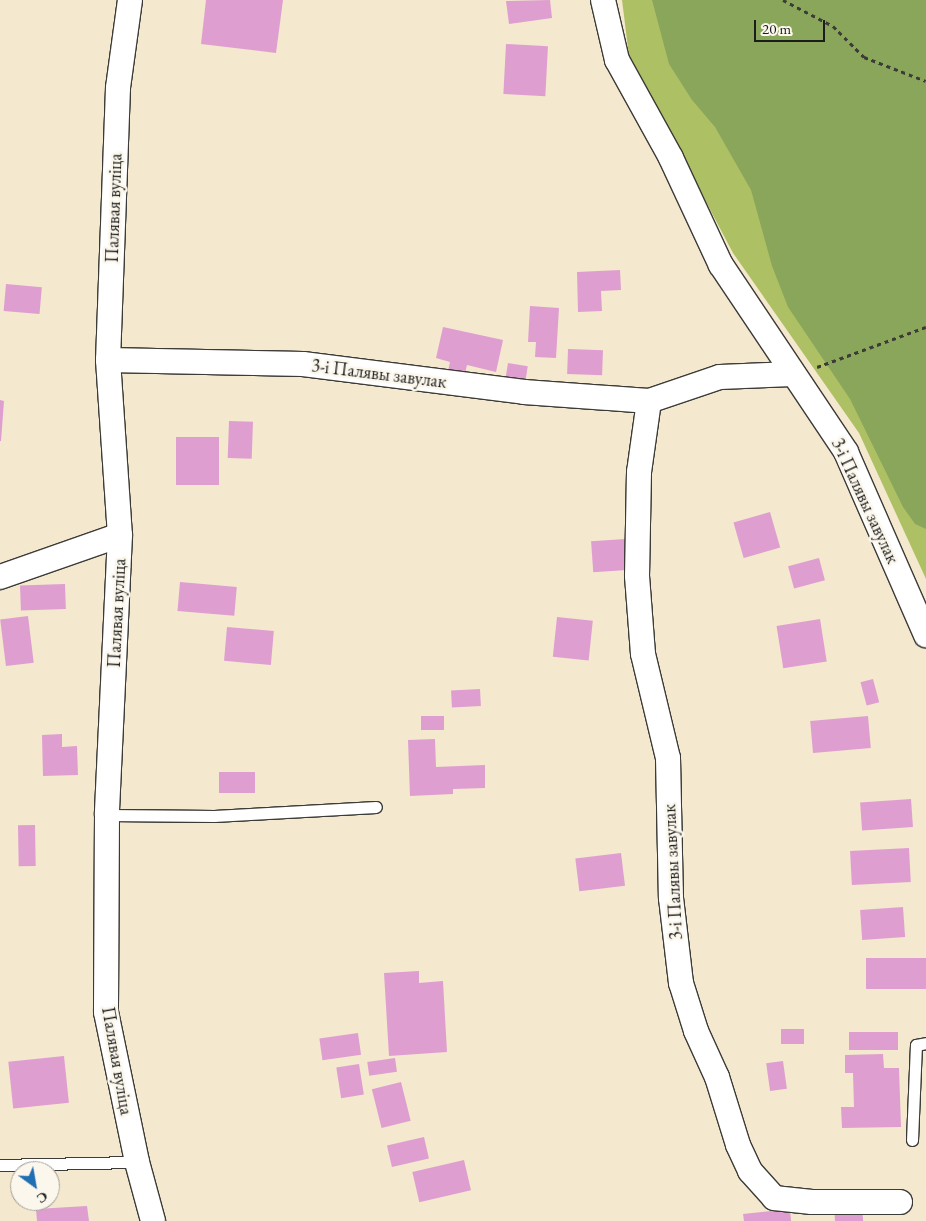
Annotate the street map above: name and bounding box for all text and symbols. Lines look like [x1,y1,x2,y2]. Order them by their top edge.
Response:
scale bar [756,10,827,42]
text: 20 m [762,19,791,38]
street label: Палявая вуліца [101,153,127,263]
street label: 3-і Палявы завулак [310,355,448,393]
street label: 3-і Палявы завулак [826,435,904,567]
street label: Палявая вуліца [103,558,131,668]
street label: 3-і Палявы завулак [659,804,687,940]
street label: Палявая вуліца [97,1005,137,1117]
north arrow [10,1161,60,1211]
text: С [33,1188,51,1208]

